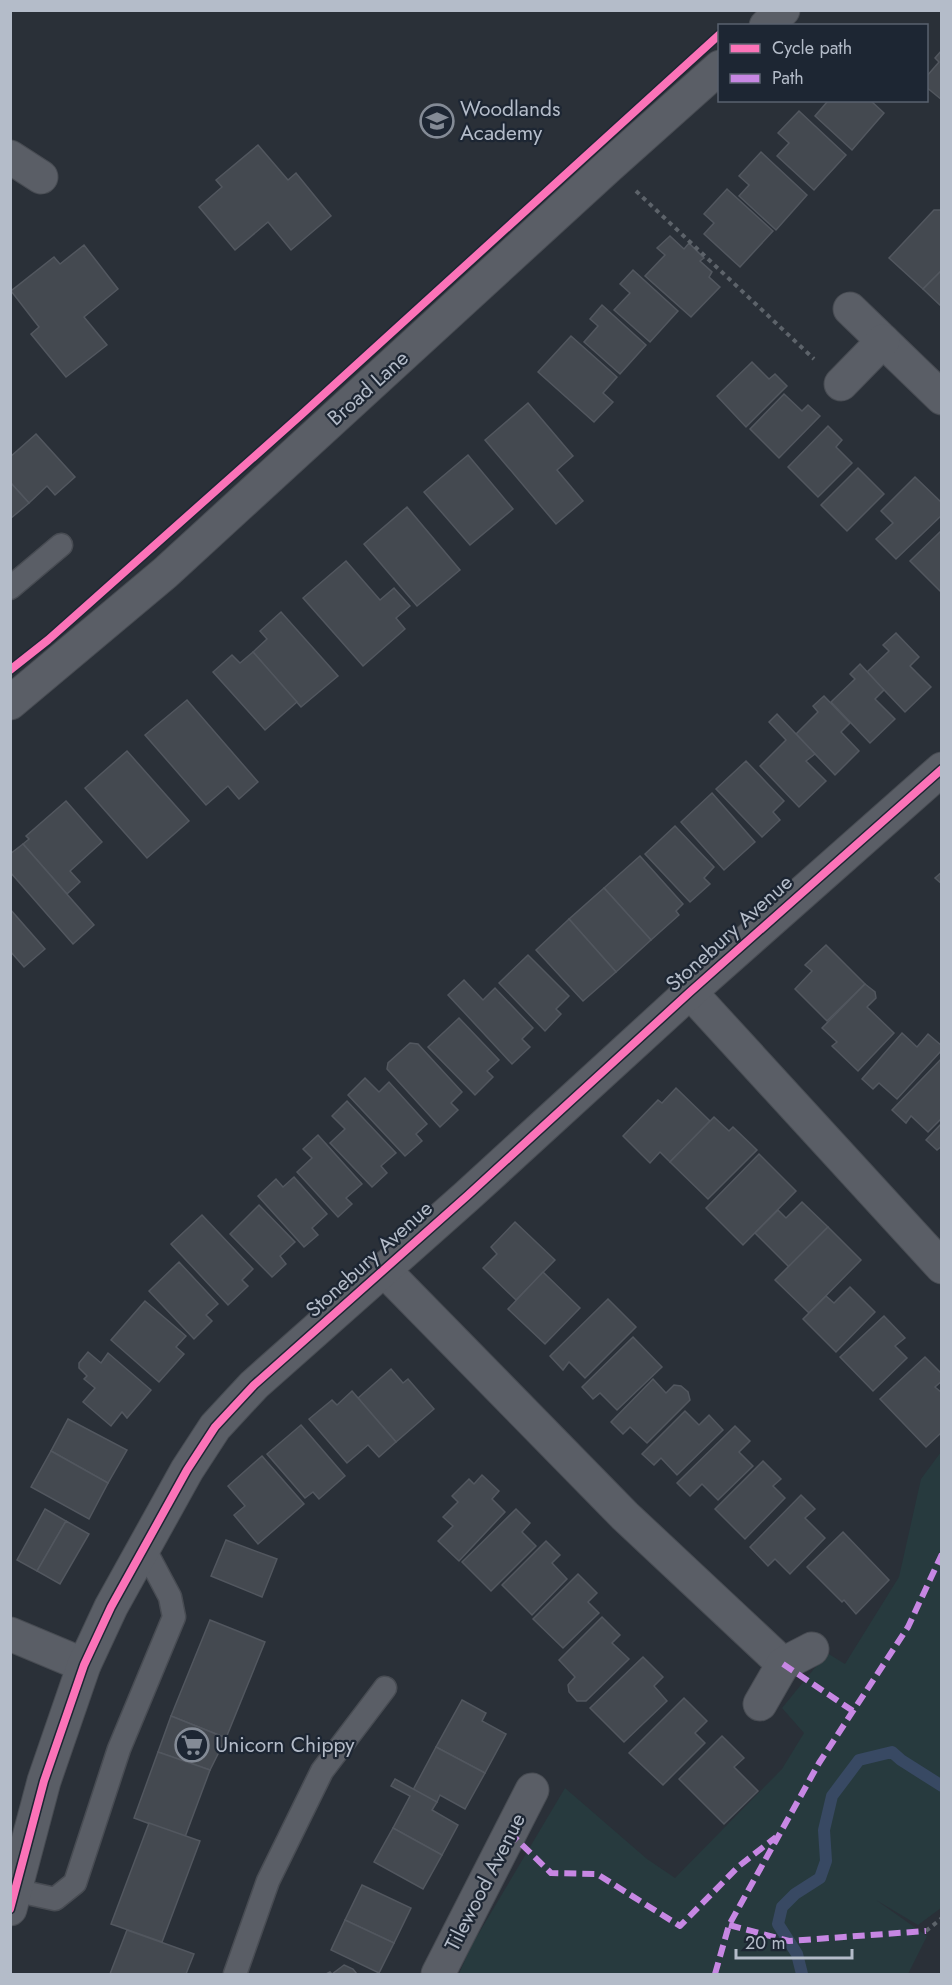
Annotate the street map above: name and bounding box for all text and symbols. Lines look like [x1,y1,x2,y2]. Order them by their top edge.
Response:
legend [718,24,928,102]
text: Cycle path [772,35,852,61]
text: Path [772,65,804,91]
place label: Woodlands Academy [460,94,560,148]
school or university icon: Woodlands Academy [419,103,455,139]
street label: Broad Lane [321,343,415,433]
street label: Stonebury Avenue [659,868,799,998]
street label: Stonebury Avenue [299,1194,439,1324]
supermarket icon: Unicorn Chippy [174,1727,210,1763]
place label: Unicorn Chippy [215,1730,355,1760]
street label: Tilewood Avenue [437,1808,533,1956]
scale bar [736,1922,852,1960]
text: 20 m [745,1930,785,1956]

